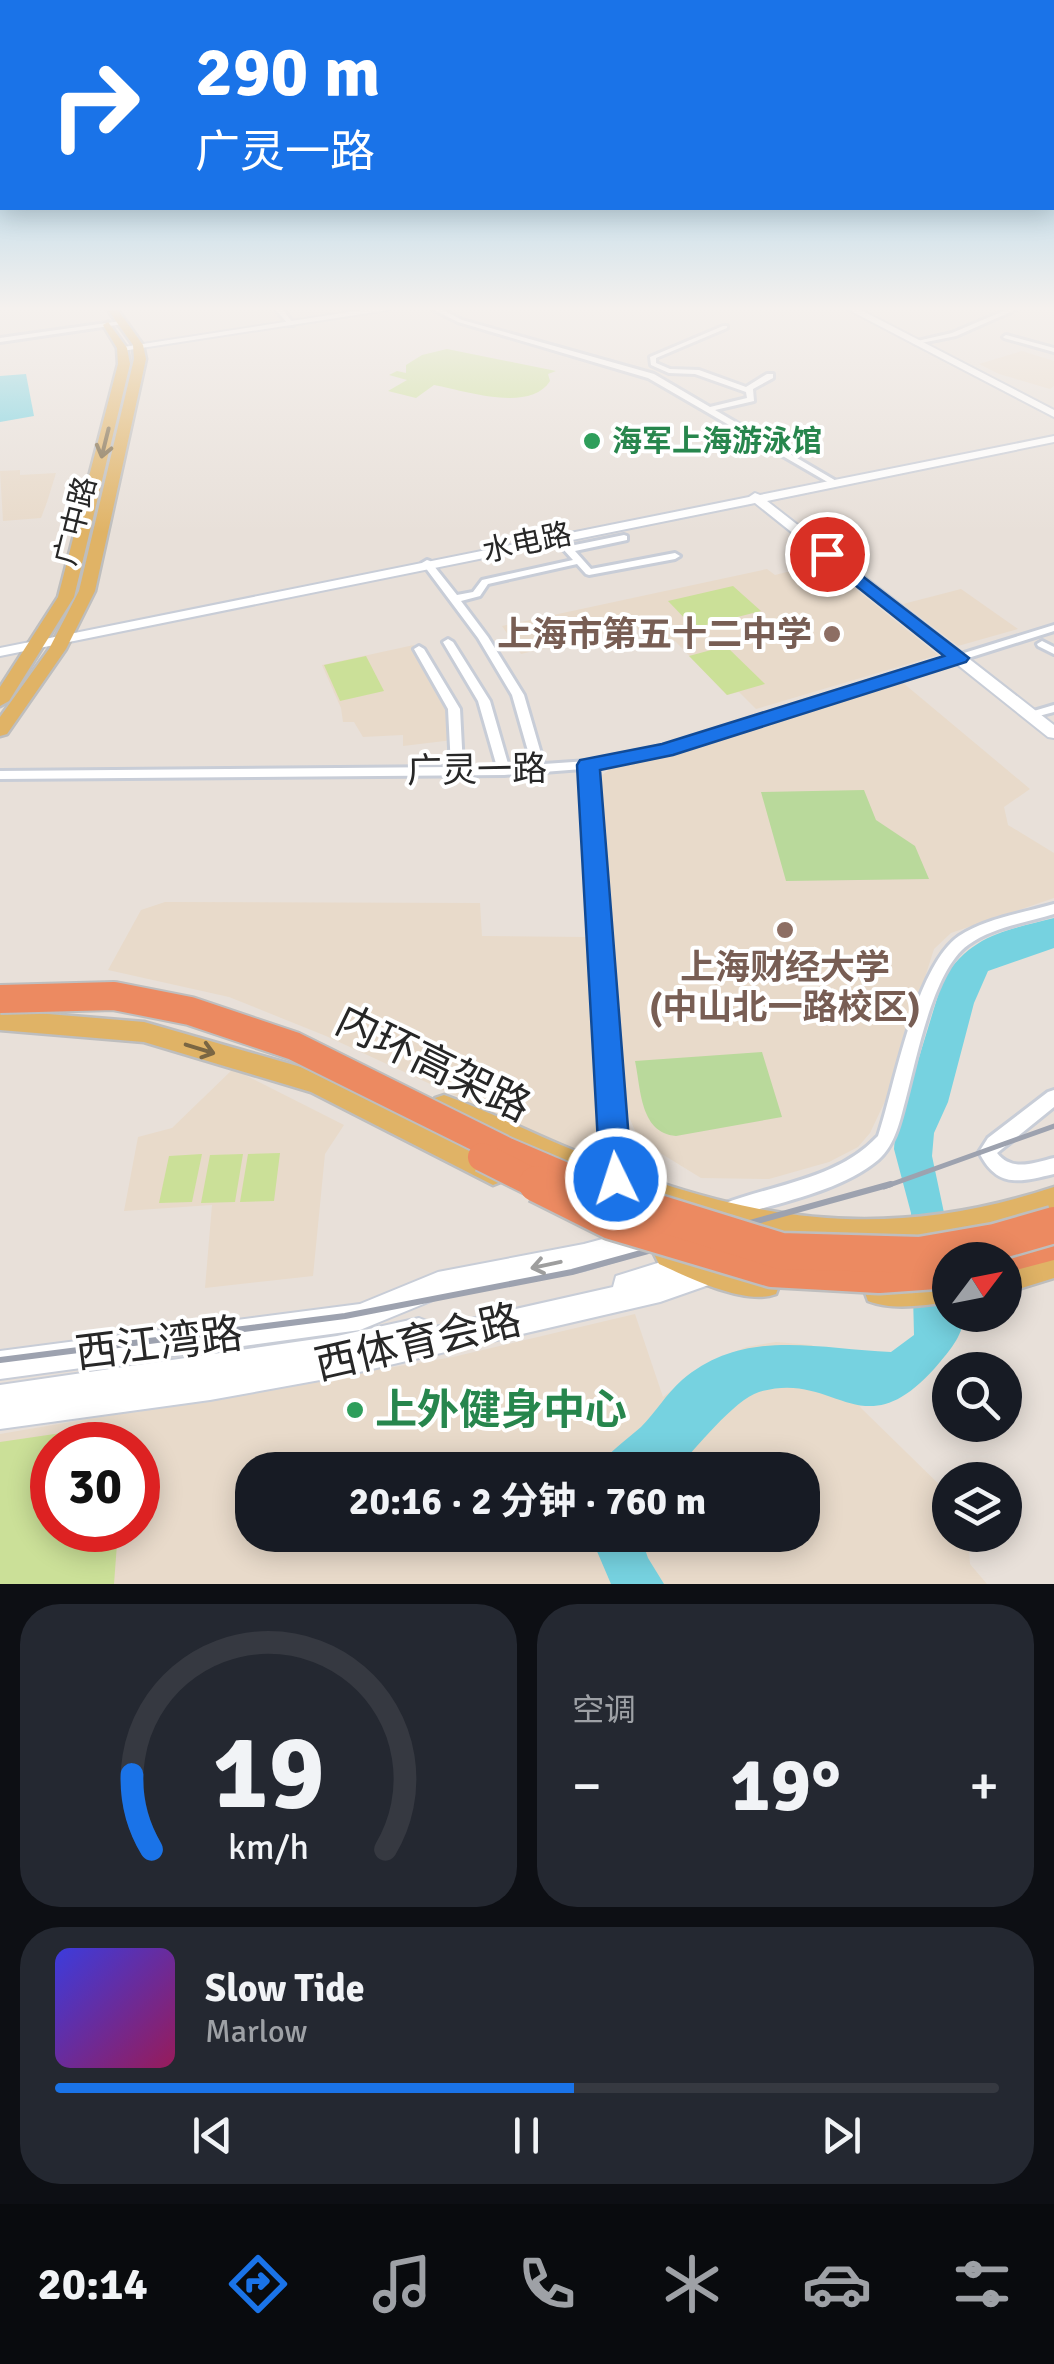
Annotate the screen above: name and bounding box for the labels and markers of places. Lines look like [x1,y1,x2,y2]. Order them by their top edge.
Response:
place label: 海军上海游泳馆 [612,423,822,460]
marker: 海军上海游泳馆 [581,430,603,452]
pin [785,512,870,597]
place label: 上海市第五十二中学 [497,613,812,656]
marker: 上海市第五十二中学 [821,623,843,645]
marker: 上海财经大学 (中山北一路校区) [774,919,796,941]
place label: 上海财经大学 (中山北一路校区) [649,946,921,1029]
place label: 上外健身中心 [375,1385,627,1436]
marker: 上外健身中心 [344,1399,366,1421]

